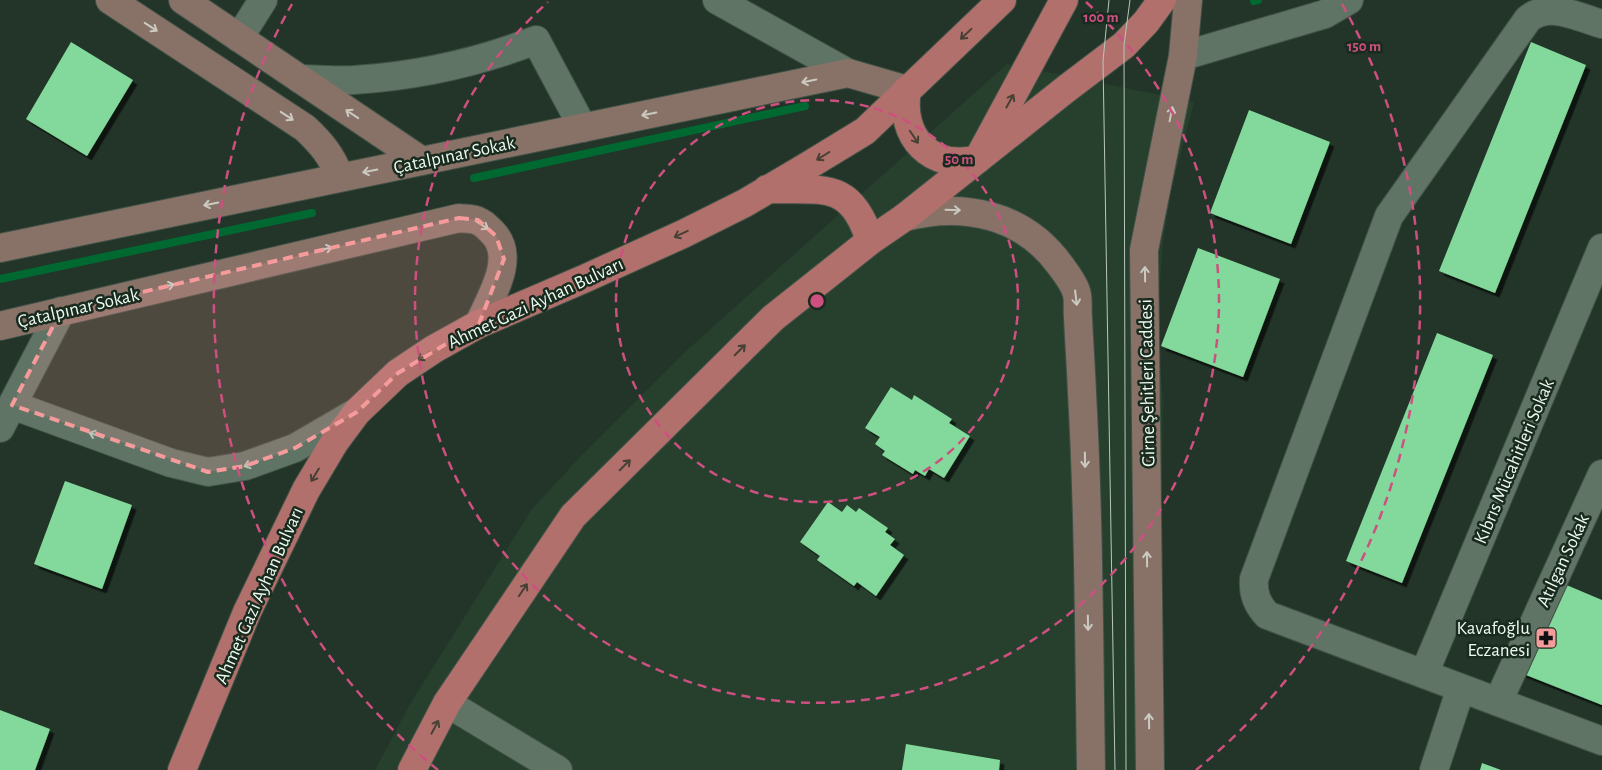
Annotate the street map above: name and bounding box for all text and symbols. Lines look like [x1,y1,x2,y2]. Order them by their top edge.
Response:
text: 100 m [1083,10,1119,25]
one-way arrow [144,22,158,32]
one-way arrow [960,28,973,40]
text: 150 m [1347,39,1381,54]
one-way arrow [801,77,817,87]
one-way arrow [1006,94,1015,109]
one-way arrow [1167,106,1177,122]
one-way arrow [346,109,360,119]
one-way arrow [642,110,658,119]
one-way arrow [279,111,293,121]
one-way arrow [909,129,919,143]
street label: Çatalpınar Sokak [392,133,517,178]
one-way arrow [817,152,831,162]
text: 50 m [945,152,973,167]
one-way arrow [363,167,379,176]
one-way arrow [203,199,219,209]
one-way arrow [945,206,961,215]
one-way arrow [475,219,489,230]
one-way arrow [674,230,689,240]
one-way arrow [316,244,332,253]
street label: Ahmet Gazi Ayhan Bulvarı [445,254,626,352]
one-way arrow [1140,266,1150,282]
one-way arrow [158,281,174,290]
street label: Çatalpınar Sokak [16,285,141,332]
one-way arrow [1071,290,1081,306]
centre of rings [808,292,826,310]
street label: Girne Şehitleri Caddesi [1137,299,1158,467]
one-way arrow [734,344,746,356]
one-way arrow [417,351,431,361]
street label: Kıbrıs Mücahitleri Sokak [1471,376,1558,547]
one-way arrow [88,430,104,439]
one-way arrow [1081,452,1090,468]
one-way arrow [619,459,631,471]
one-way arrow [244,460,259,469]
one-way arrow [310,467,320,481]
street label: Ahmet Gazi Ayhan Bulvarı [212,504,307,687]
street label: Atılgan Sokak [1534,511,1593,610]
one-way arrow [1142,551,1152,568]
one-way arrow [518,584,528,598]
one-way arrow [1083,614,1093,631]
place label: Kavafoğlu Eczanesi [1457,619,1530,660]
pharmacy icon: Kavafoğlu Eczanesi [1534,626,1558,650]
one-way arrow [1144,714,1154,730]
one-way arrow [431,720,440,735]

